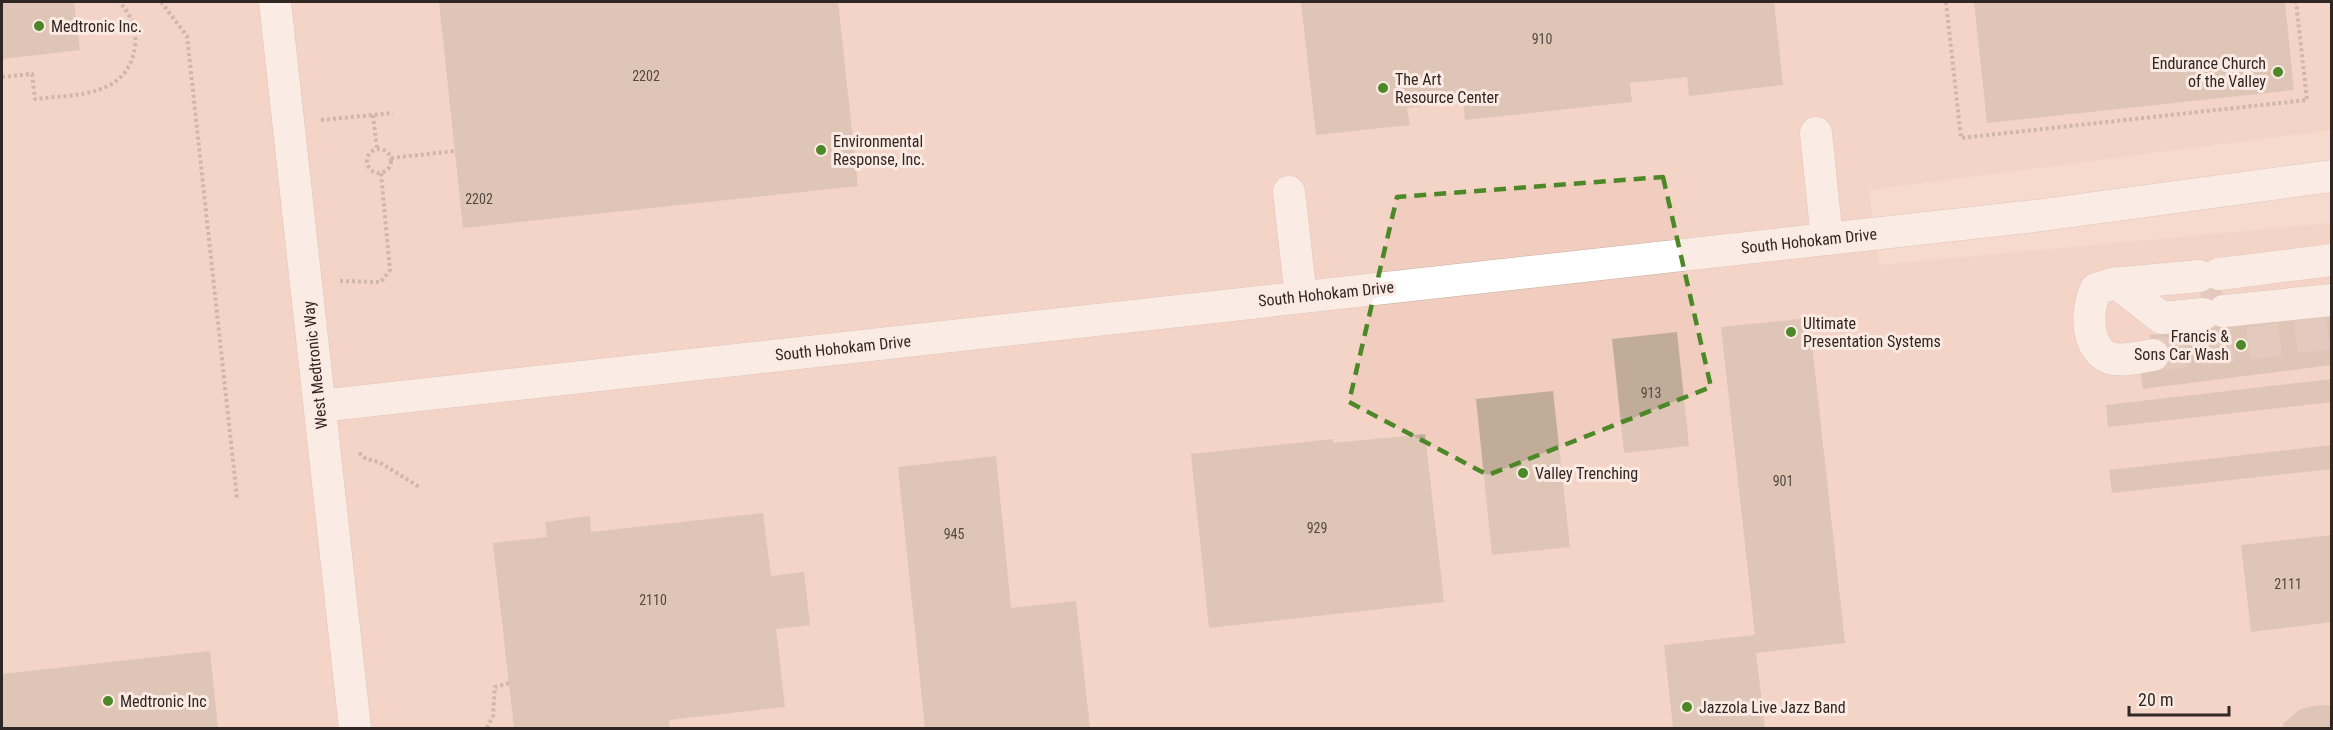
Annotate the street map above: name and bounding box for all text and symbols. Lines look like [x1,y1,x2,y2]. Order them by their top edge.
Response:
place label: Medtronic Inc. [51,17,142,36]
marker: Medtronic Inc. [32,19,46,33]
house number: 910 [1532,31,1552,47]
place label: Endurance Church of the Valley [2152,54,2266,91]
marker: Endurance Church of the Valley [2271,65,2285,79]
house number: 2202 [632,68,660,84]
place label: The Art Resource Center [1395,70,1499,107]
marker: The Art Resource Center [1376,81,1390,95]
place label: Environmental Response, Inc. [833,132,925,169]
marker: Environmental Response, Inc. [814,143,828,157]
house number: 2202 [465,191,493,207]
street label: South Hohokam Drive [1740,224,1878,258]
street label: South Hohokam Drive [1257,277,1395,311]
street label: West Medtronic Way [299,300,331,430]
place label: Ultimate Presentation Systems [1803,314,1941,351]
marker: Ultimate Presentation Systems [1784,325,1798,339]
place label: Francis & Sons Car Wash [2134,327,2229,364]
street label: South Hohokam Drive [774,331,912,365]
marker: Francis & Sons Car Wash [2234,338,2248,352]
house number: 913 [1641,385,1661,401]
place label: Valley Trenching [1535,464,1638,483]
marker: Valley Trenching [1516,466,1530,480]
house number: 901 [1773,473,1793,489]
house number: 929 [1307,520,1327,536]
house number: 945 [944,526,964,542]
house number: 2111 [2274,576,2302,592]
house number: 2110 [639,592,667,608]
scale bar [2129,679,2230,717]
text: 20 m [2138,689,2173,710]
place label: Medtronic Inc [120,692,207,711]
marker: Medtronic Inc [101,694,115,708]
place label: Jazzola Live Jazz Band [1699,698,1846,717]
marker: Jazzola Live Jazz Band [1680,700,1694,714]

